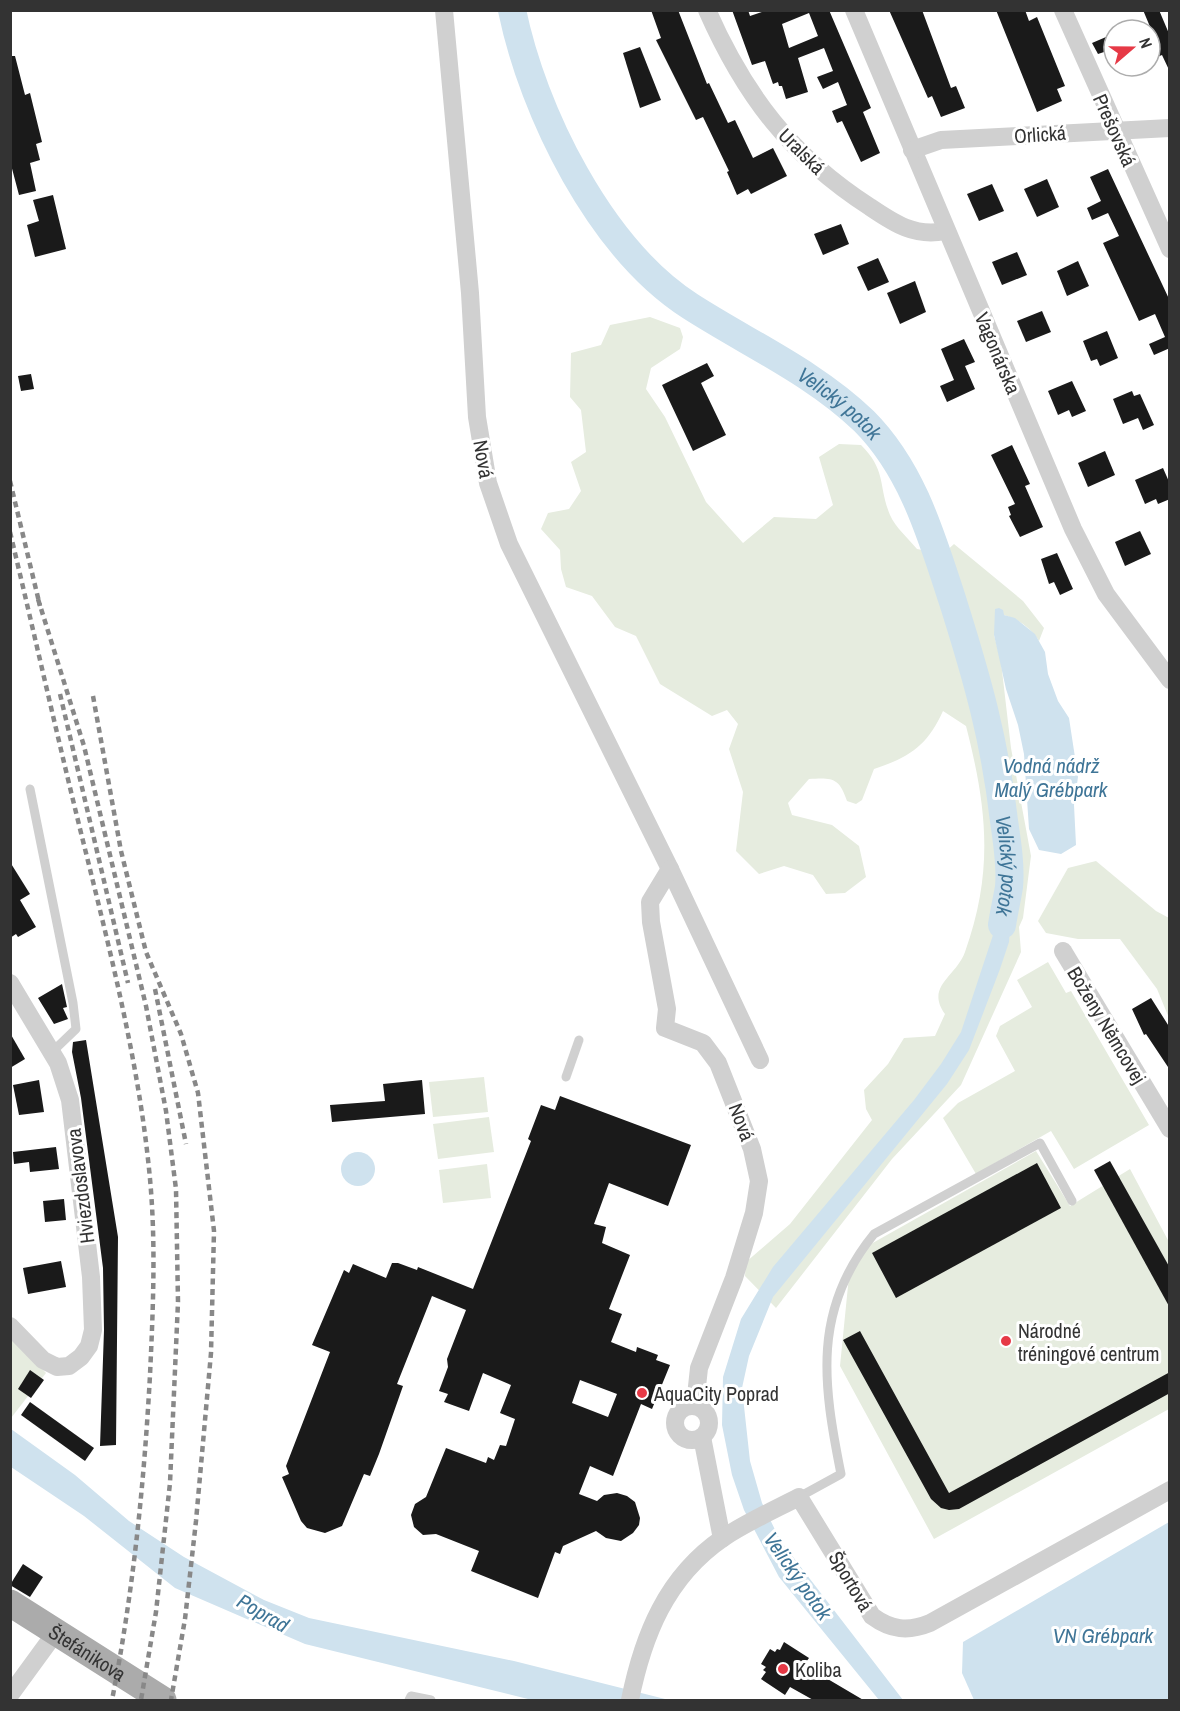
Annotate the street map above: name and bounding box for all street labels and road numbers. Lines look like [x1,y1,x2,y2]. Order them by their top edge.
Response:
street label: Prešovská [1087,90,1143,170]
street label: Orlická [1013,119,1067,149]
street label: Uralská [773,122,831,180]
street label: Vagonárska [969,308,1027,398]
street label: Nová [467,438,501,480]
street label: Boženy Němcovej [1061,961,1153,1089]
street label: Nová [723,1099,761,1145]
street label: Hviezdoslavova [60,1127,100,1245]
street label: Športová [823,1546,879,1616]
street label: Štefánikova [44,1618,132,1687]

